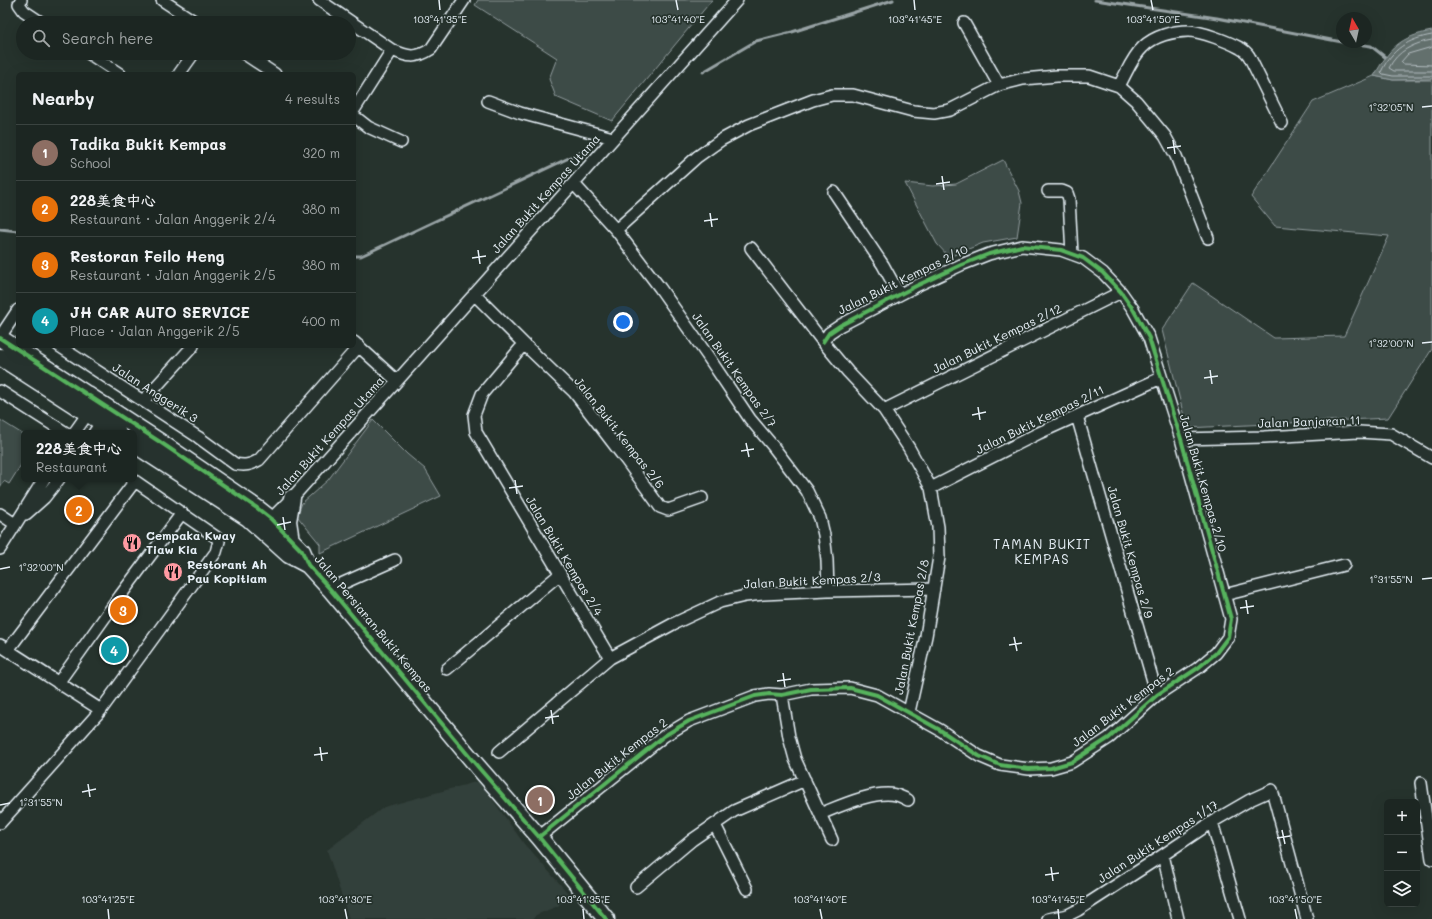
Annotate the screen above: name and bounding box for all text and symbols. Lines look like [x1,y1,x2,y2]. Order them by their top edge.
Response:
text: 103°41'35"E [413,12,467,26]
text: 103°41'40"E [651,12,705,26]
text: 103°41'45"E [888,12,942,26]
text: 103°41'50"E [1126,12,1180,26]
north arrow [1336,12,1372,48]
search box [16,16,356,60]
icon: search [30,27,52,49]
text: Search here [62,28,153,48]
text: Nearby [32,87,94,109]
text: 4 results [285,90,340,107]
text: 1°32'05"N [1369,100,1413,114]
street label: Jalan Bukit Kempas Utama [488,130,603,256]
text: Tadika Bukit Kempas [70,134,226,154]
text: 1 [42,144,48,161]
text: 320 m [303,144,340,161]
text: School [70,154,111,171]
text: 228美食中心 [70,190,156,210]
text: 2 [41,200,49,217]
text: 380 m [302,200,340,217]
text: Restaurant · Jalan Anggerik 2/4 [70,210,276,227]
street label: Jalan Bukit Kempas 2/10 [835,240,971,318]
text: Restoran Feilo Heng [70,246,224,266]
text: 3 [41,256,49,273]
text: 380 m [302,256,340,273]
text: Restaurant · Jalan Anggerik 2/5 [70,266,276,283]
street label: Jalan Bukit Kempas 2/12 [929,300,1064,376]
text: JH CAR AUTO SERVICE [70,302,250,322]
street label: Jalan Bukit Kempas 2/7 [689,309,781,430]
text: 4 [41,312,49,329]
text: 400 m [302,312,340,329]
your location [613,312,633,332]
text: Place · Jalan Anggerik 2/5 [70,322,239,339]
text: 1°32'00"N [1368,336,1414,350]
street label: Jalan Anggerik 3 [110,359,201,426]
street label: Jalan Bukit Kempas Utama [272,372,387,498]
street label: Jalan Bukit Kempas 2/6 [571,373,668,491]
street label: Jalan Bukit Kempas 2/11 [973,381,1106,457]
street label: Jalan Banjaran 11 [1257,411,1361,431]
street label: Jalan Bukit Kempas 2/10 [1177,412,1231,554]
popup [21,430,137,482]
text: 228美食中心 [36,438,122,458]
text: Restaurant [36,458,107,475]
street label: Jalan Bukit Kempas 2/9 [1104,484,1158,620]
street label: Jalan Bukit Kempas 2/4 [523,493,607,618]
pin: 2 [66,495,92,525]
place label: Cempaka Kway Tiaw Kia [146,527,236,557]
restaurant icon: Cempaka Kway Tiaw Kia [121,532,143,554]
district label: TAMAN BUKIT KEMPAS [993,535,1091,567]
street label: Jalan Persiaran Bukit Kempas [311,551,436,696]
place label: Restorant Ah Pau Kopitiam [187,556,267,586]
street label: Jalan Bukit Kempas 2/8 [890,558,932,696]
text: 1°32'00"N [18,560,64,574]
restaurant icon: Restorant Ah Pau Kopitiam [162,561,184,583]
street label: Jalan Bukit Kempas 2/3 [743,568,881,592]
text: 1°31'55"N [1369,572,1413,586]
pin: 3 [110,595,136,625]
pin: 4 [101,635,127,665]
street label: Jalan Bukit Kempas 2 [1068,663,1177,750]
street label: Jalan Bukit Kempas 2 [563,714,670,803]
pin: 1 [527,785,553,815]
text: 1°31'55"N [19,795,63,809]
street label: Jalan Bukit Kempas 1/17 [1094,796,1221,886]
map controls [1384,799,1420,907]
button: + [1384,799,1420,835]
button: − [1384,835,1420,871]
button: layers [1384,871,1420,907]
text: 103°41'25"E [81,892,135,906]
text: 103°41'30"E [318,892,372,906]
text: 103°41'35"E [556,892,610,906]
text: 103°41'40"E [793,892,847,906]
text: 103°41'45"E [1031,892,1085,906]
text: 103°41'50"E [1268,892,1322,906]

